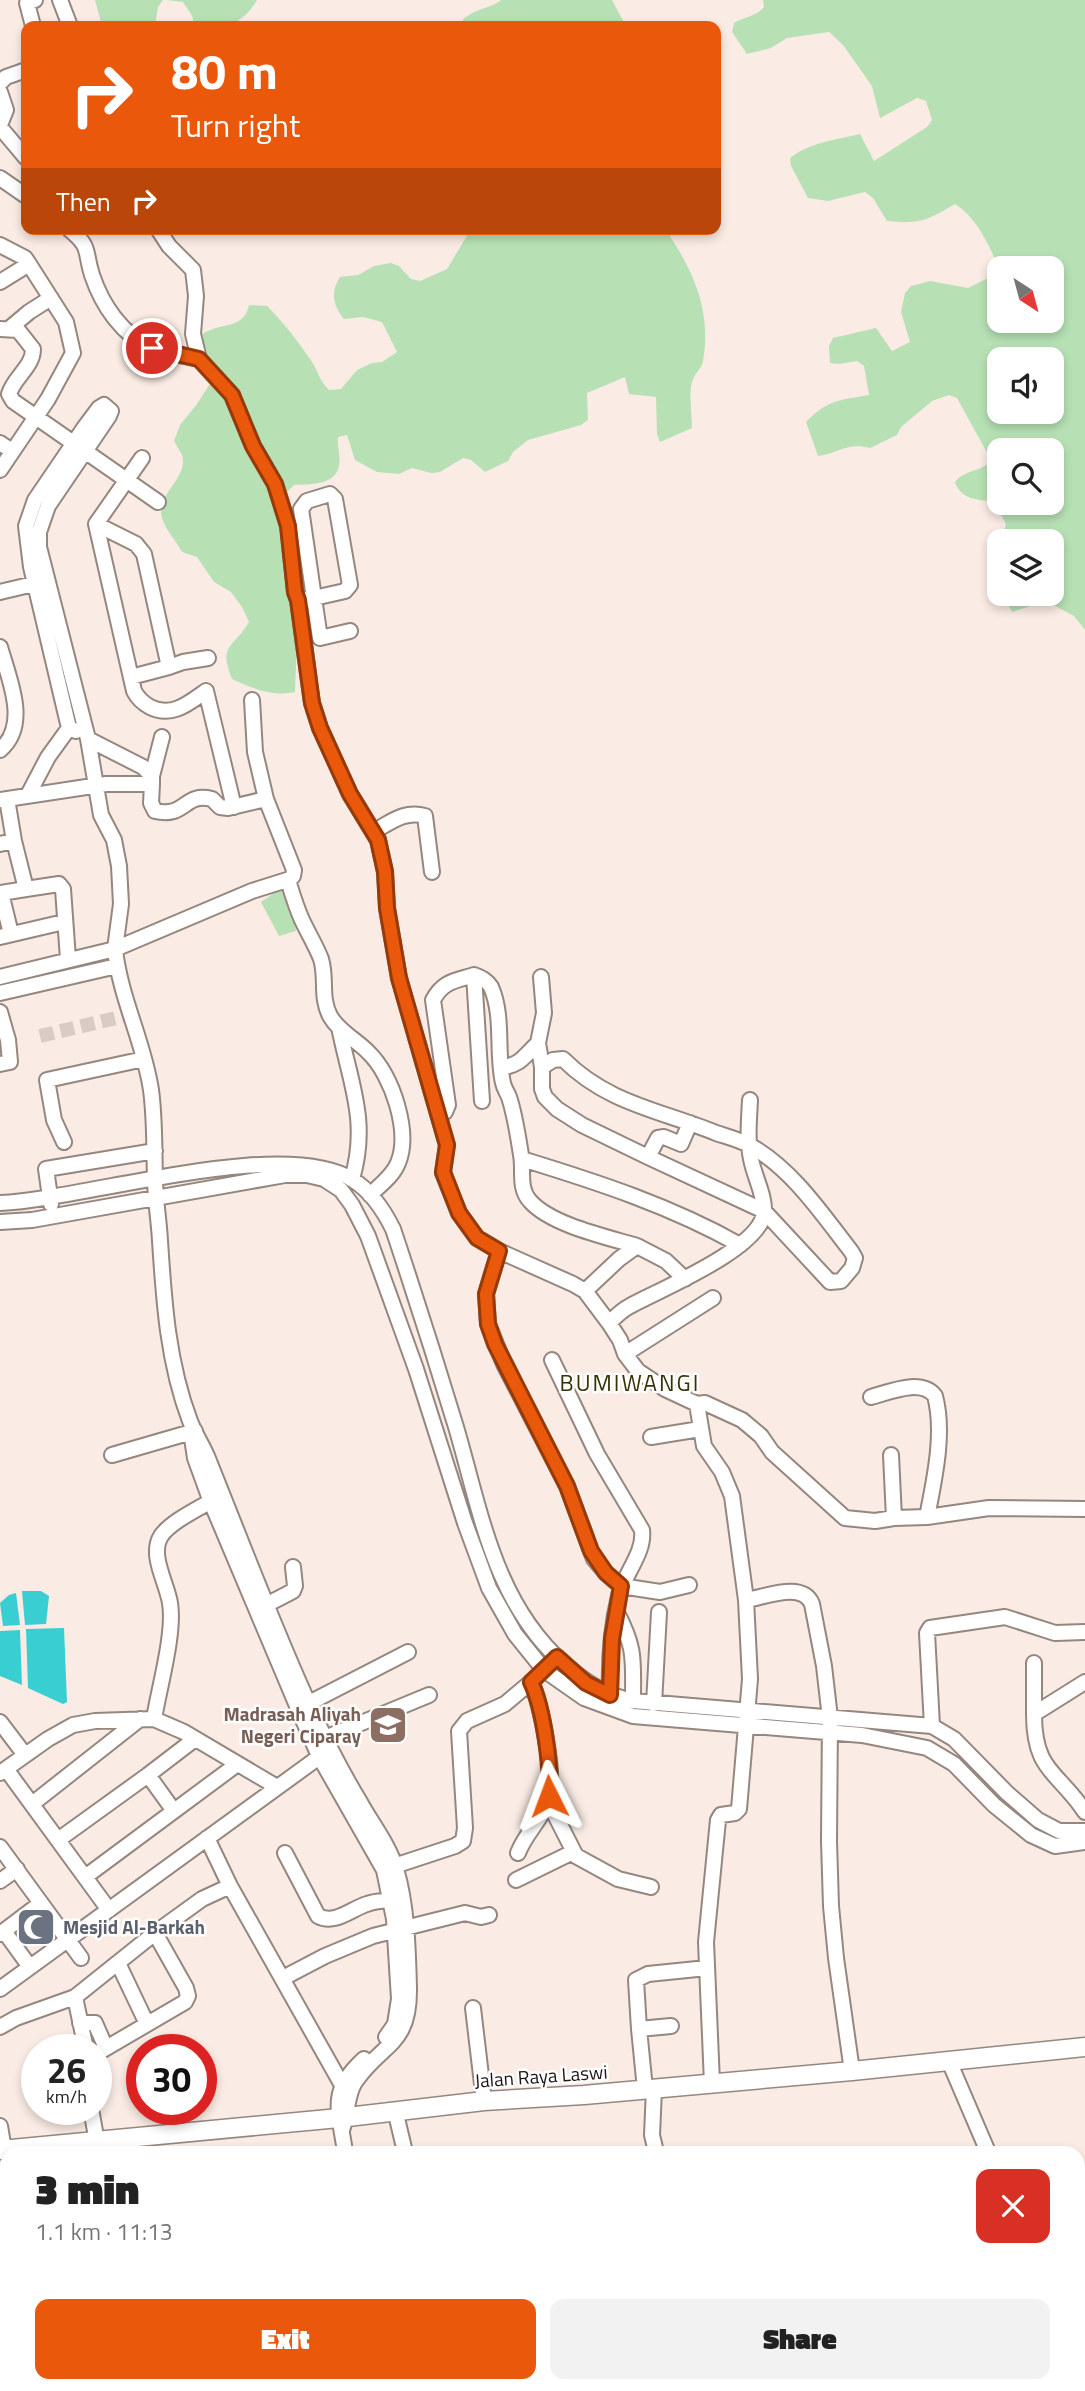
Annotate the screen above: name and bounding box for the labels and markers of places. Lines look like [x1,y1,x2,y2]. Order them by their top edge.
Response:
pin [122,318,182,378]
place label: Madrasah Aliyah Negeri Ciparay [223,1699,361,1750]
school or university icon: Madrasah Aliyah Negeri Ciparay [367,1704,409,1746]
mosque icon: Mesjid Al-Barkah [15,1906,57,1948]
place label: Mesjid Al-Barkah [63,1912,205,1941]

